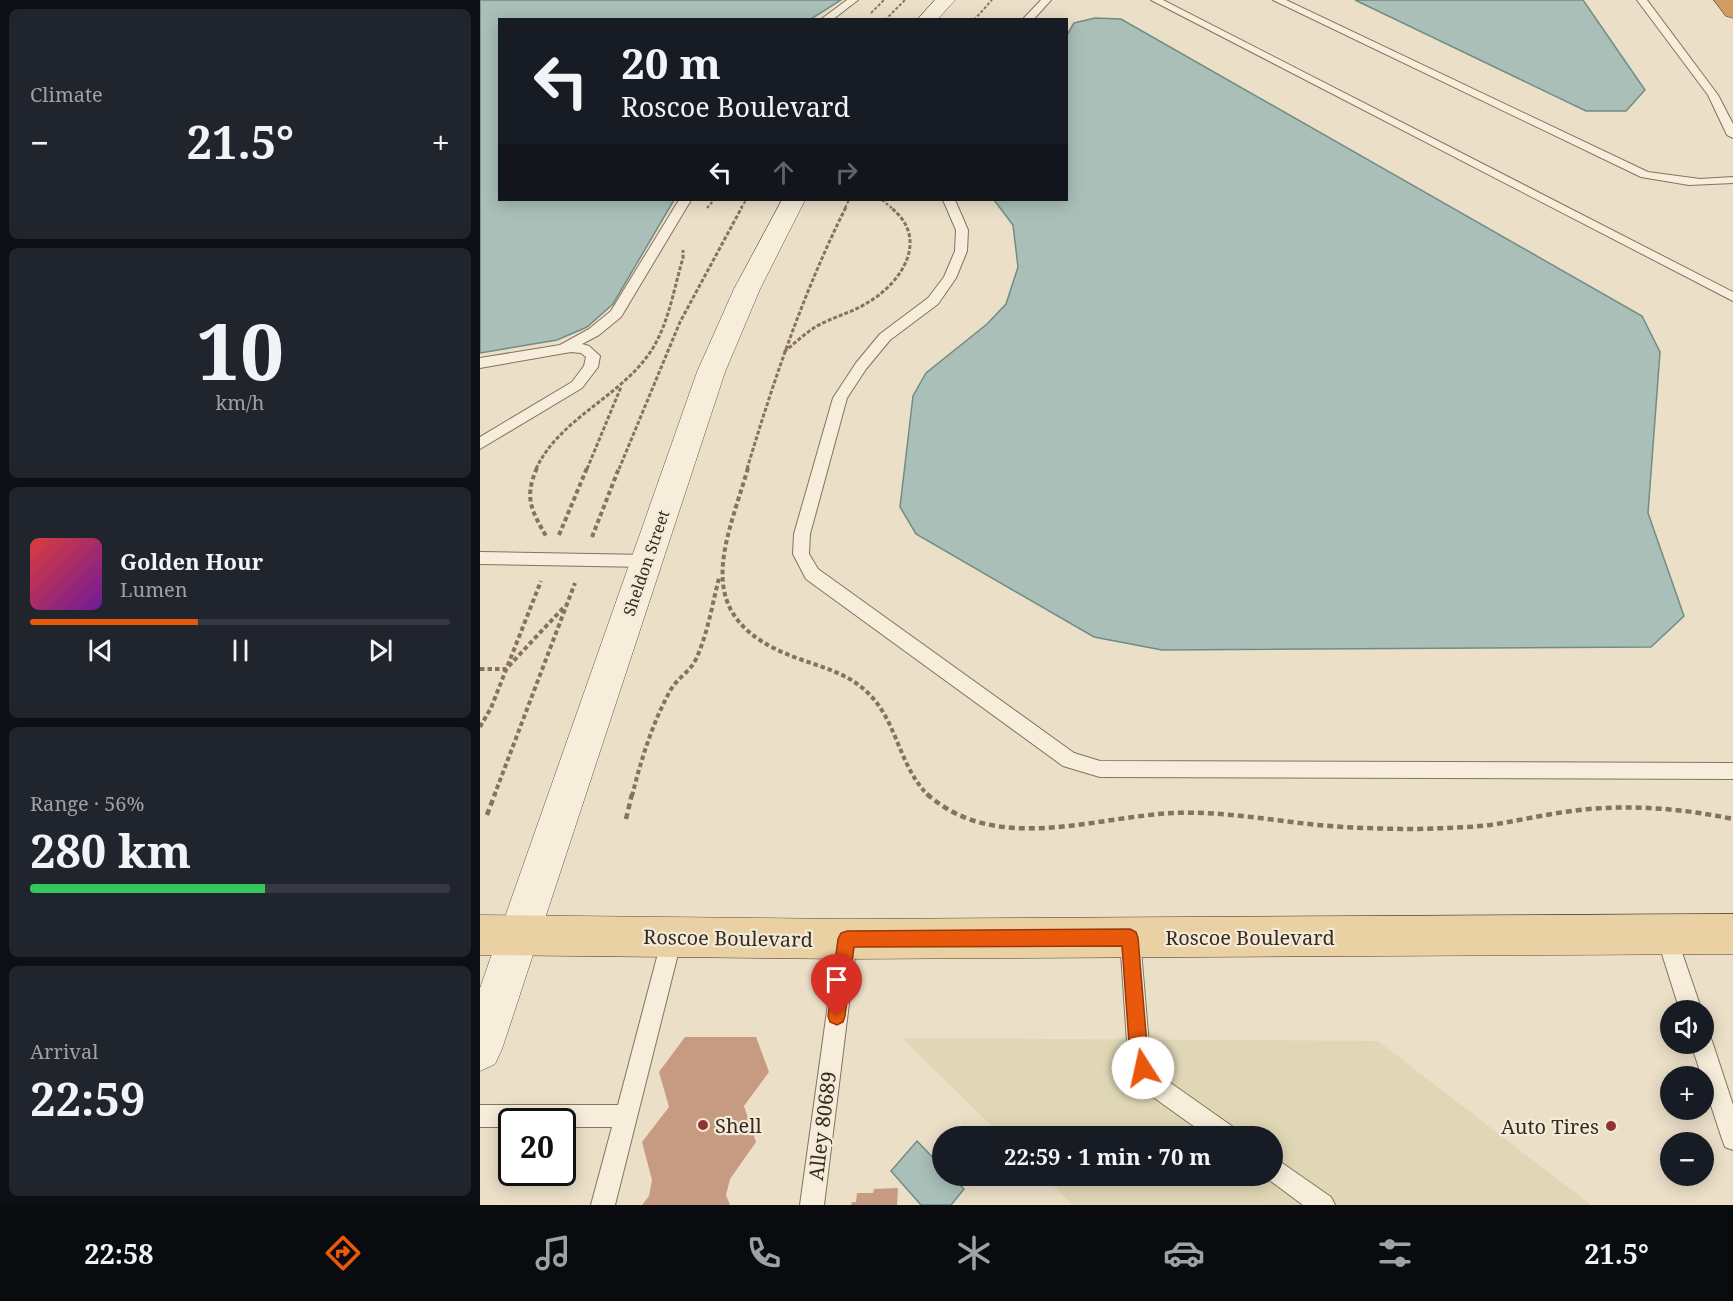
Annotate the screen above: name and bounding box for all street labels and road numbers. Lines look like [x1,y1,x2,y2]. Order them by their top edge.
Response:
street label: Sheldon Street [618,507,675,619]
street label: Roscoe Boulevard [643,923,813,953]
street label: Roscoe Boulevard [1165,924,1335,951]
street label: Alley 80689 [802,1070,842,1182]

